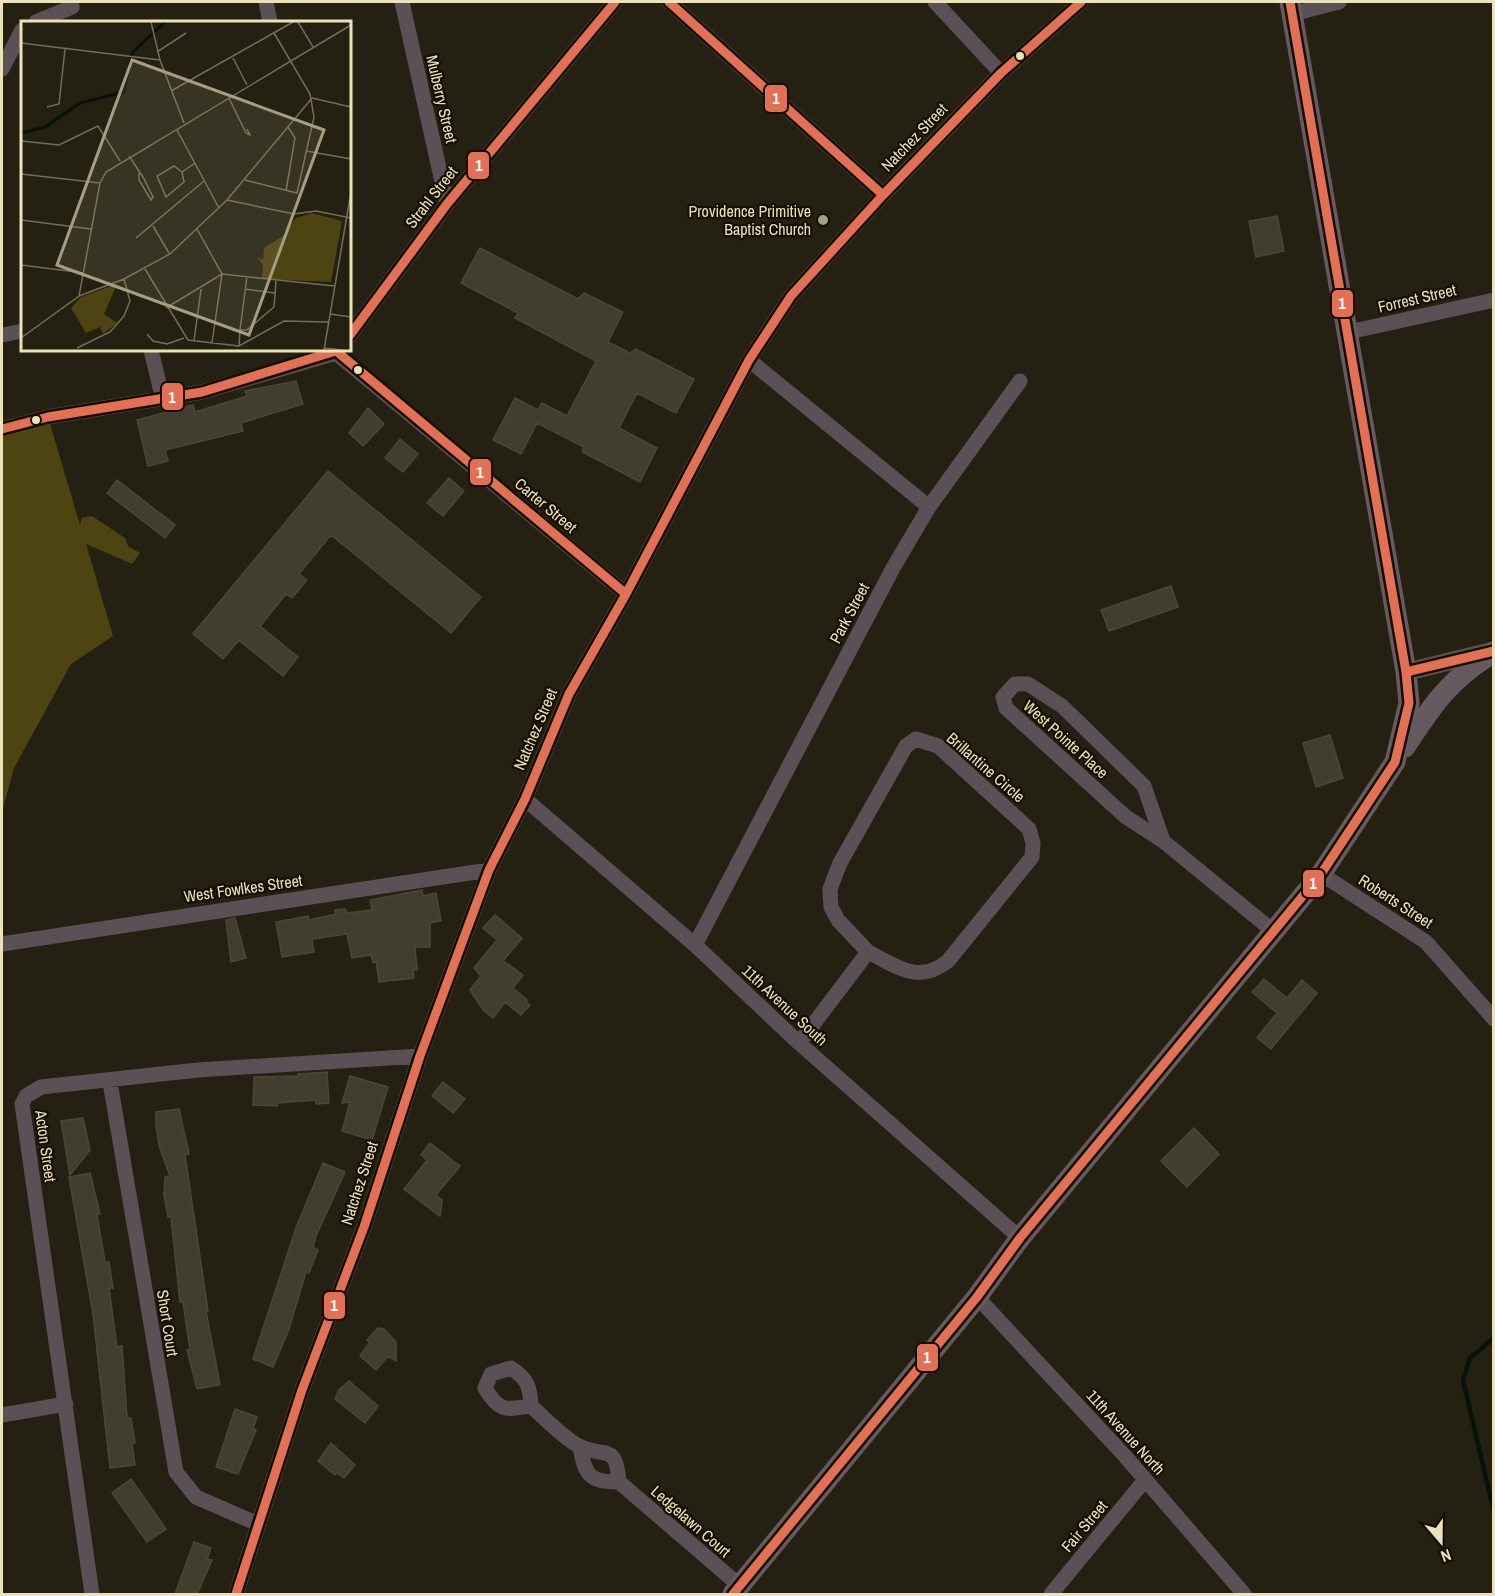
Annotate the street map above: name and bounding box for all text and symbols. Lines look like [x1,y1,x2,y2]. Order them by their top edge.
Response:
inset map [21,21,351,351]
unlabelled marker [1014,50,1026,62]
street label: Mulberry Street [421,53,463,146]
line badge: 1 [764,84,788,113]
text: 1 [772,87,780,109]
street label: Natchez Street [876,98,952,176]
line badge: 1 [467,151,490,180]
text: 1 [475,154,483,176]
street label: Strahl Street [400,161,462,233]
place label: Providence Primitive Baptist Church [688,200,811,240]
marker: Providence Primitive Baptist Church [816,213,830,227]
street label: Forrest Street [1376,278,1459,318]
line badge: 1 [1331,289,1354,318]
text: 1 [1338,292,1346,314]
unlabelled marker [352,364,364,376]
line badge: 1 [161,382,184,411]
text: 1 [168,386,176,408]
unlabelled marker [30,414,42,426]
line badge: 1 [469,458,492,486]
text: 1 [476,461,484,483]
street label: Carter Street [510,472,582,538]
street label: Park Street [824,579,874,647]
street label: Natchez Street [508,684,562,773]
street label: West Pointe Place [1019,695,1113,783]
street label: Brillantine Circle [942,727,1030,807]
street label: West Fowlkes Street [182,869,304,907]
line badge: 1 [1302,869,1325,898]
street label: Roberts Street [1355,869,1438,933]
text: 1 [1309,872,1317,894]
street label: 11th Avenue South [737,960,833,1050]
street label: Acton Street [30,1108,62,1184]
street label: Natchez Street [335,1138,383,1228]
street label: Short Court [152,1288,184,1358]
line badge: 1 [323,1291,346,1320]
text: 1 [330,1294,338,1316]
line badge: 1 [916,1343,939,1372]
text: 1 [923,1346,931,1368]
street label: 11th Avenue North [1082,1385,1170,1479]
street label: Ledgelawn Court [646,1480,736,1562]
street label: Fair Street [1056,1495,1112,1557]
north arrow [1411,1512,1471,1572]
text: N [1438,1544,1454,1568]

